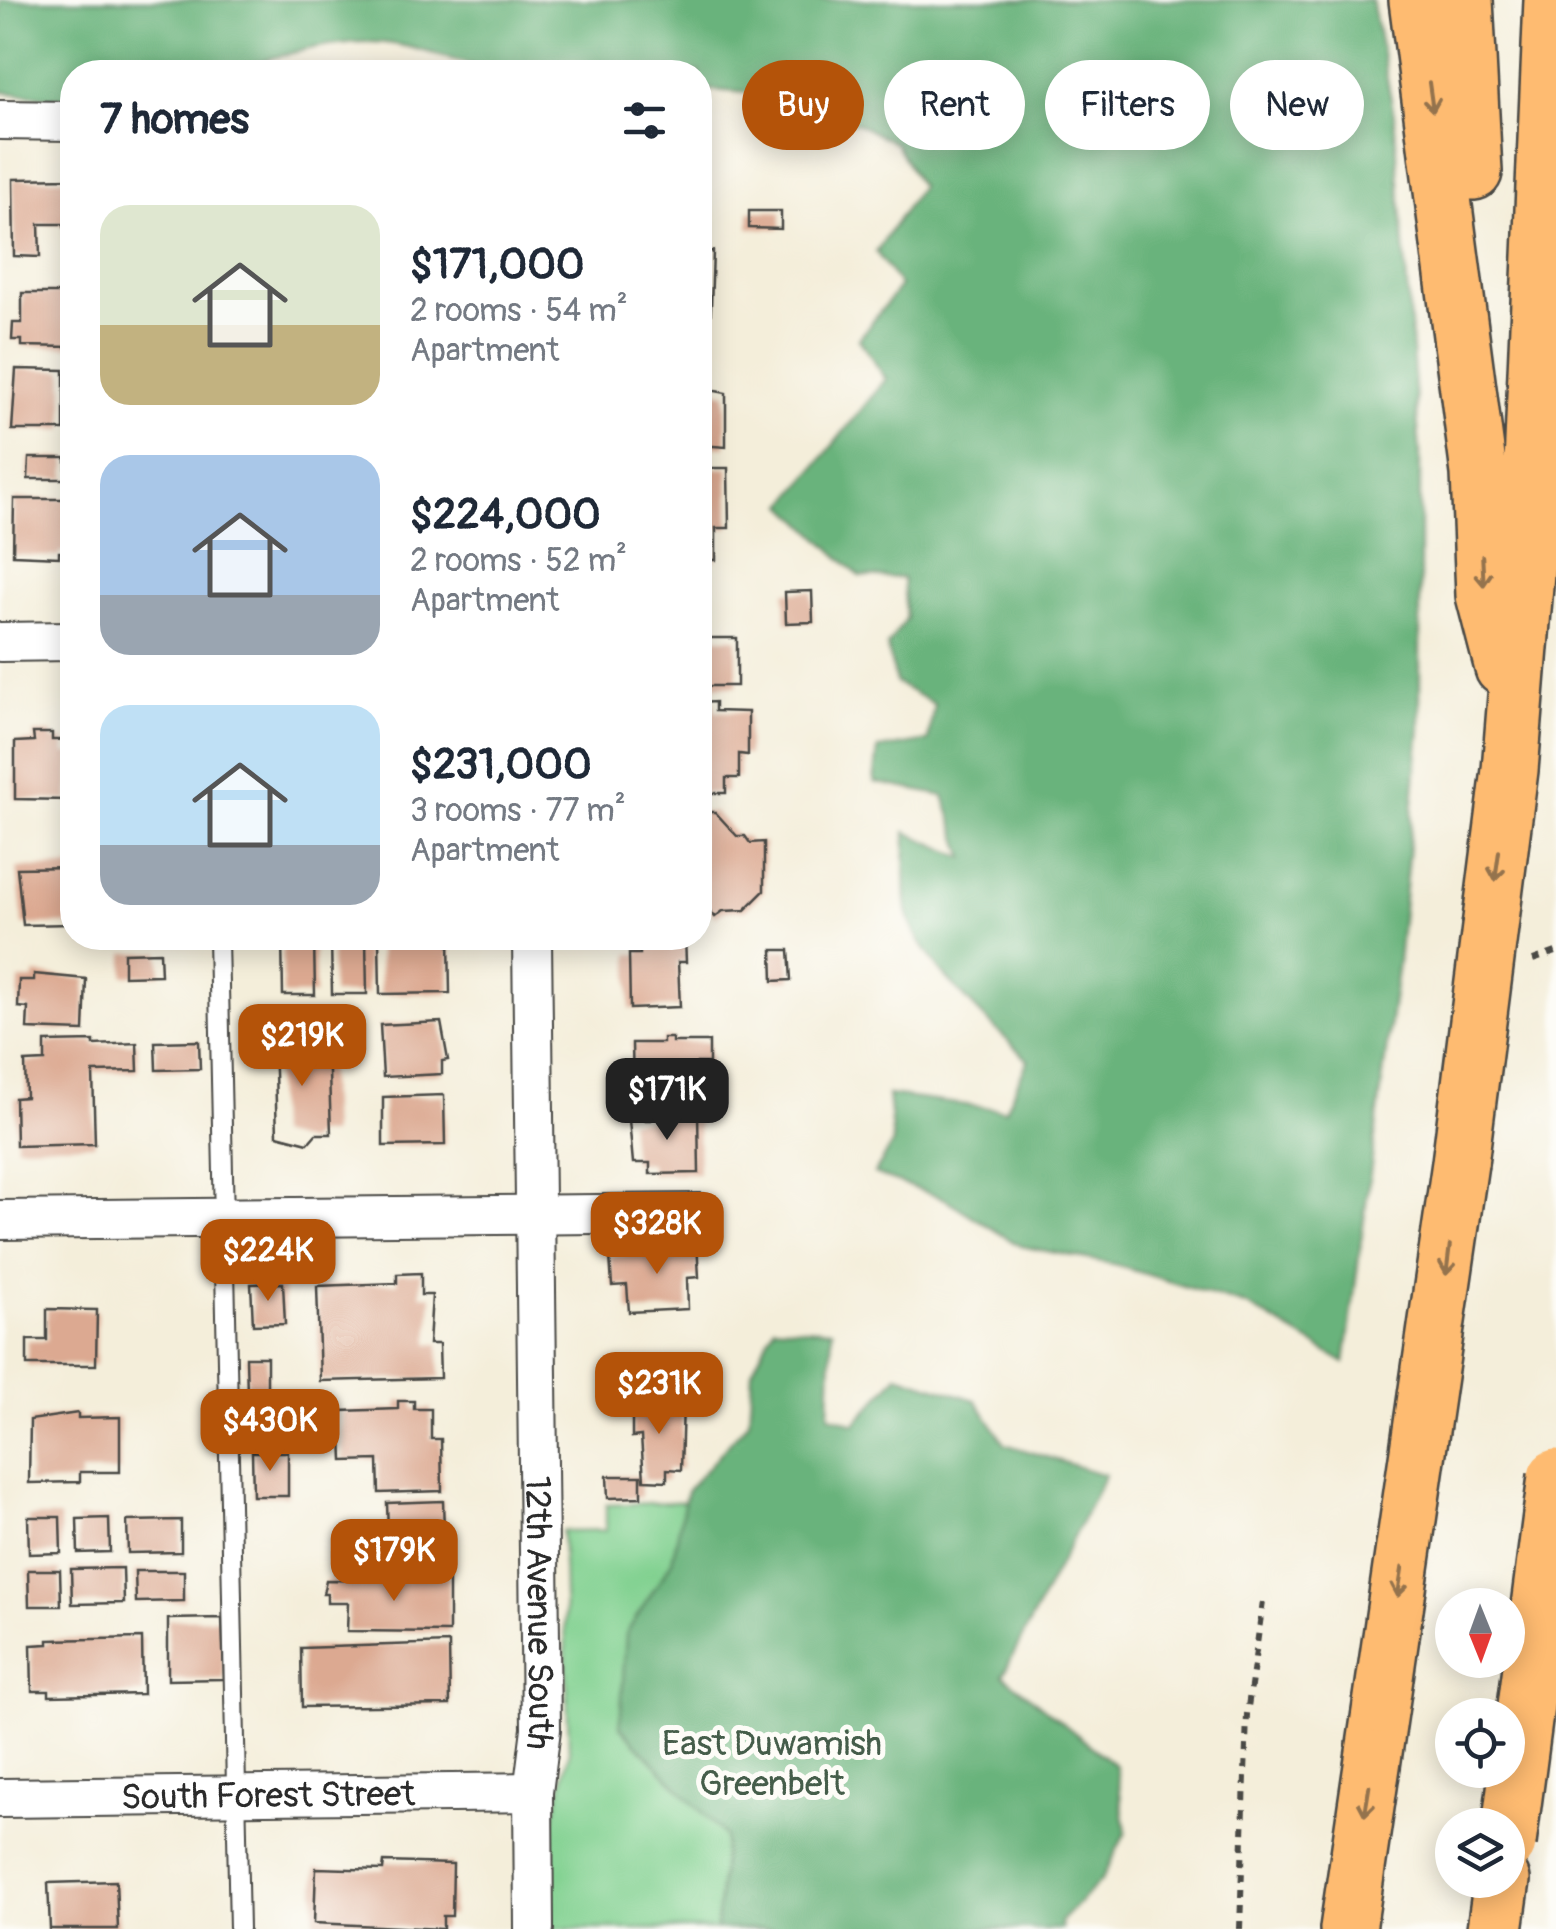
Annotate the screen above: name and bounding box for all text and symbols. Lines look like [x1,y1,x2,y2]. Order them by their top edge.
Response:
chip: Buy [742,60,864,150]
chip: Rent [884,60,1025,150]
chip: Filters [1045,60,1210,150]
chip: New [1230,60,1364,150]
one-way arrow [1423,80,1441,112]
icon: filters [617,93,672,148]
text: 7 homes [100,94,249,146]
text: $171,000 [410,239,585,291]
icon: home [180,245,300,365]
text: 2 rooms · 54 m² [410,291,628,331]
text: Apartment [410,331,559,371]
text: $224,000 [410,489,601,541]
icon: home [180,495,300,615]
text: 2 rooms · 52 m² [410,541,627,581]
one-way arrow [1474,554,1493,586]
text: Apartment [410,581,559,621]
text: $231,000 [410,739,592,791]
icon: home [180,745,300,865]
text: 3 rooms · 77 m² [410,791,626,831]
text: Apartment [410,831,559,871]
one-way arrow [1487,850,1506,882]
pin: $219K [232,1004,372,1089]
text: $219K [260,1016,344,1056]
pin: $171K [597,1058,737,1143]
text: $171K [628,1070,706,1110]
pin: $328K [587,1192,727,1277]
text: $328K [613,1204,701,1244]
pin: $224K [198,1219,338,1304]
text: $224K [223,1231,313,1271]
one-way arrow [1438,1244,1457,1276]
pin: $231K [589,1352,729,1437]
text: $231K [617,1364,701,1404]
pin: $430K [200,1389,340,1474]
text: $430K [223,1401,317,1441]
street label: 12th Avenue South [515,1476,562,1752]
pin: $179K [324,1519,464,1604]
text: $179K [353,1531,435,1571]
one-way arrow [1390,1565,1408,1597]
north arrow [1435,1588,1525,1678]
map controls [1435,1588,1525,1898]
button: locate [1435,1698,1525,1788]
park label: East Duwamish Greenbelt [662,1722,882,1806]
street label: South Forest Street [121,1772,416,1820]
one-way arrow [1357,1785,1375,1817]
button: layers [1435,1808,1525,1898]

